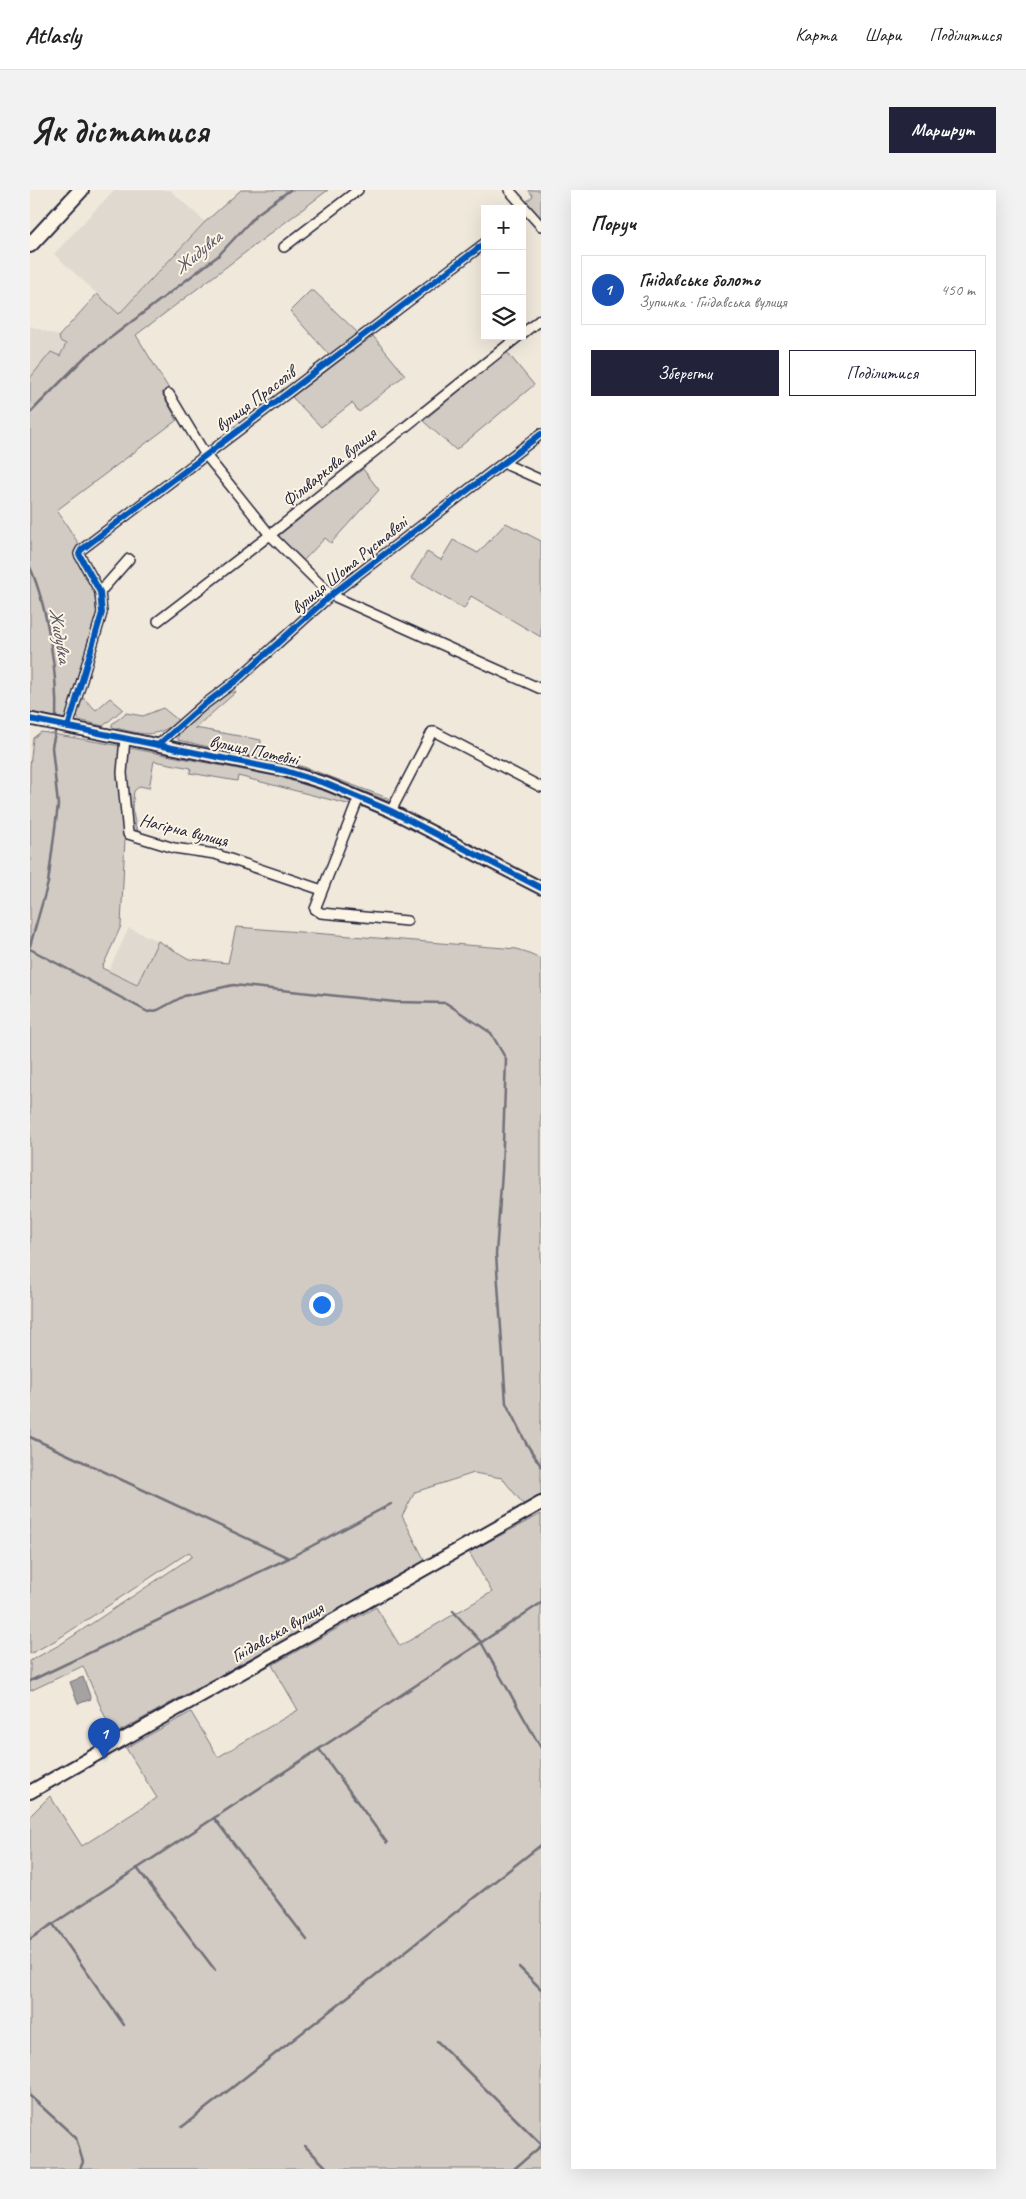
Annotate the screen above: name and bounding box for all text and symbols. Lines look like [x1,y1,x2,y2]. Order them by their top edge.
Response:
text: Atlasly [25,20,81,50]
text: Карта [795,24,836,46]
text: Шари [864,24,901,46]
text: Поділитися [929,24,1001,46]
button: Маршрут [889,107,996,153]
text: Як дістатися [30,108,208,153]
map controls [481,205,526,340]
button: + [481,205,526,250]
text: Поруч [591,210,636,236]
water label: Жидувка [169,224,228,280]
button: − [481,250,526,295]
text: Гнідавське болото [639,268,760,292]
text: 1 [604,280,612,300]
text: 450 m [941,280,975,300]
text: Зупинка · Гнідавська вулиця [639,292,787,312]
button: layers [481,295,526,340]
button: Зберегти [591,350,779,396]
button: Поділитися [789,350,976,396]
street label: вулиця Прасолів [210,359,303,436]
street label: Фільваркова вулиця [277,421,382,512]
street label: вулиця Шота Руставелі [287,510,414,619]
water label: Жидувка [43,606,77,667]
street label: вулиця Потебні [207,730,303,771]
street label: Нагірна вулиця [137,808,232,852]
your location [309,1292,335,1318]
street label: Гнідавська вулиця [227,1596,328,1667]
pin: 1 [88,1718,120,1759]

